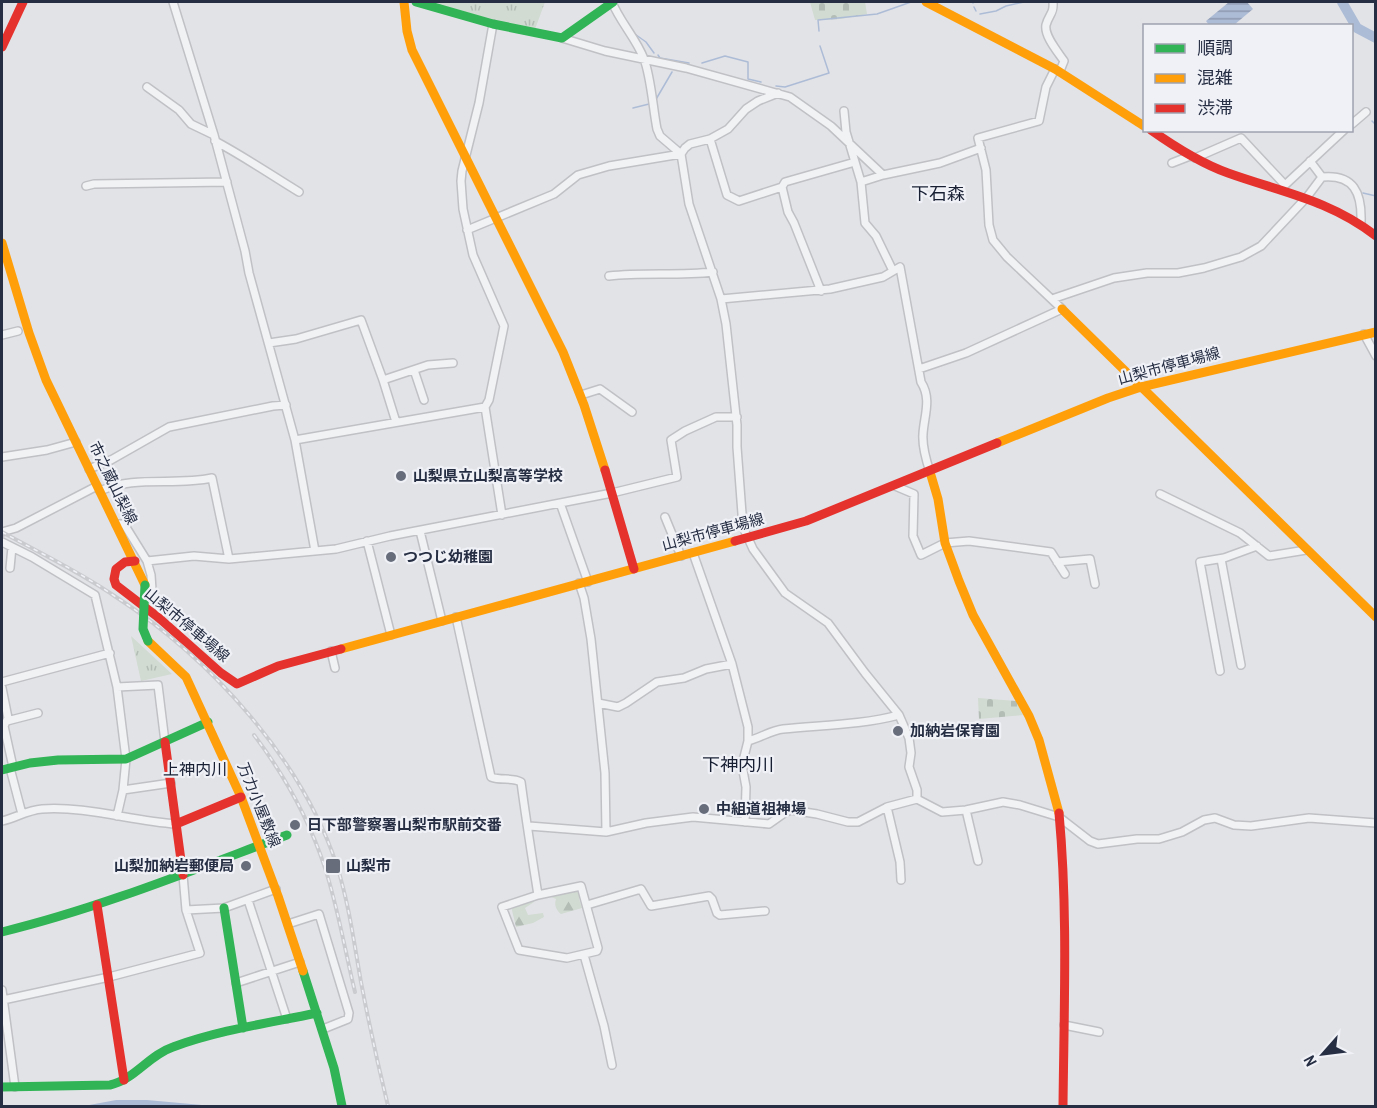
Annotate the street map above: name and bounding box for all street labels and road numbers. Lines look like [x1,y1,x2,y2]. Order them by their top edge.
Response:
street label: 山梨市停車場線 [1115,342,1222,389]
street label: 市之蔵山梨線 [84,438,143,528]
street label: 山梨市停車場線 [659,508,766,555]
street label: 山梨市停車場線 [140,583,234,666]
street label: 万力小屋敷線 [233,759,286,850]

